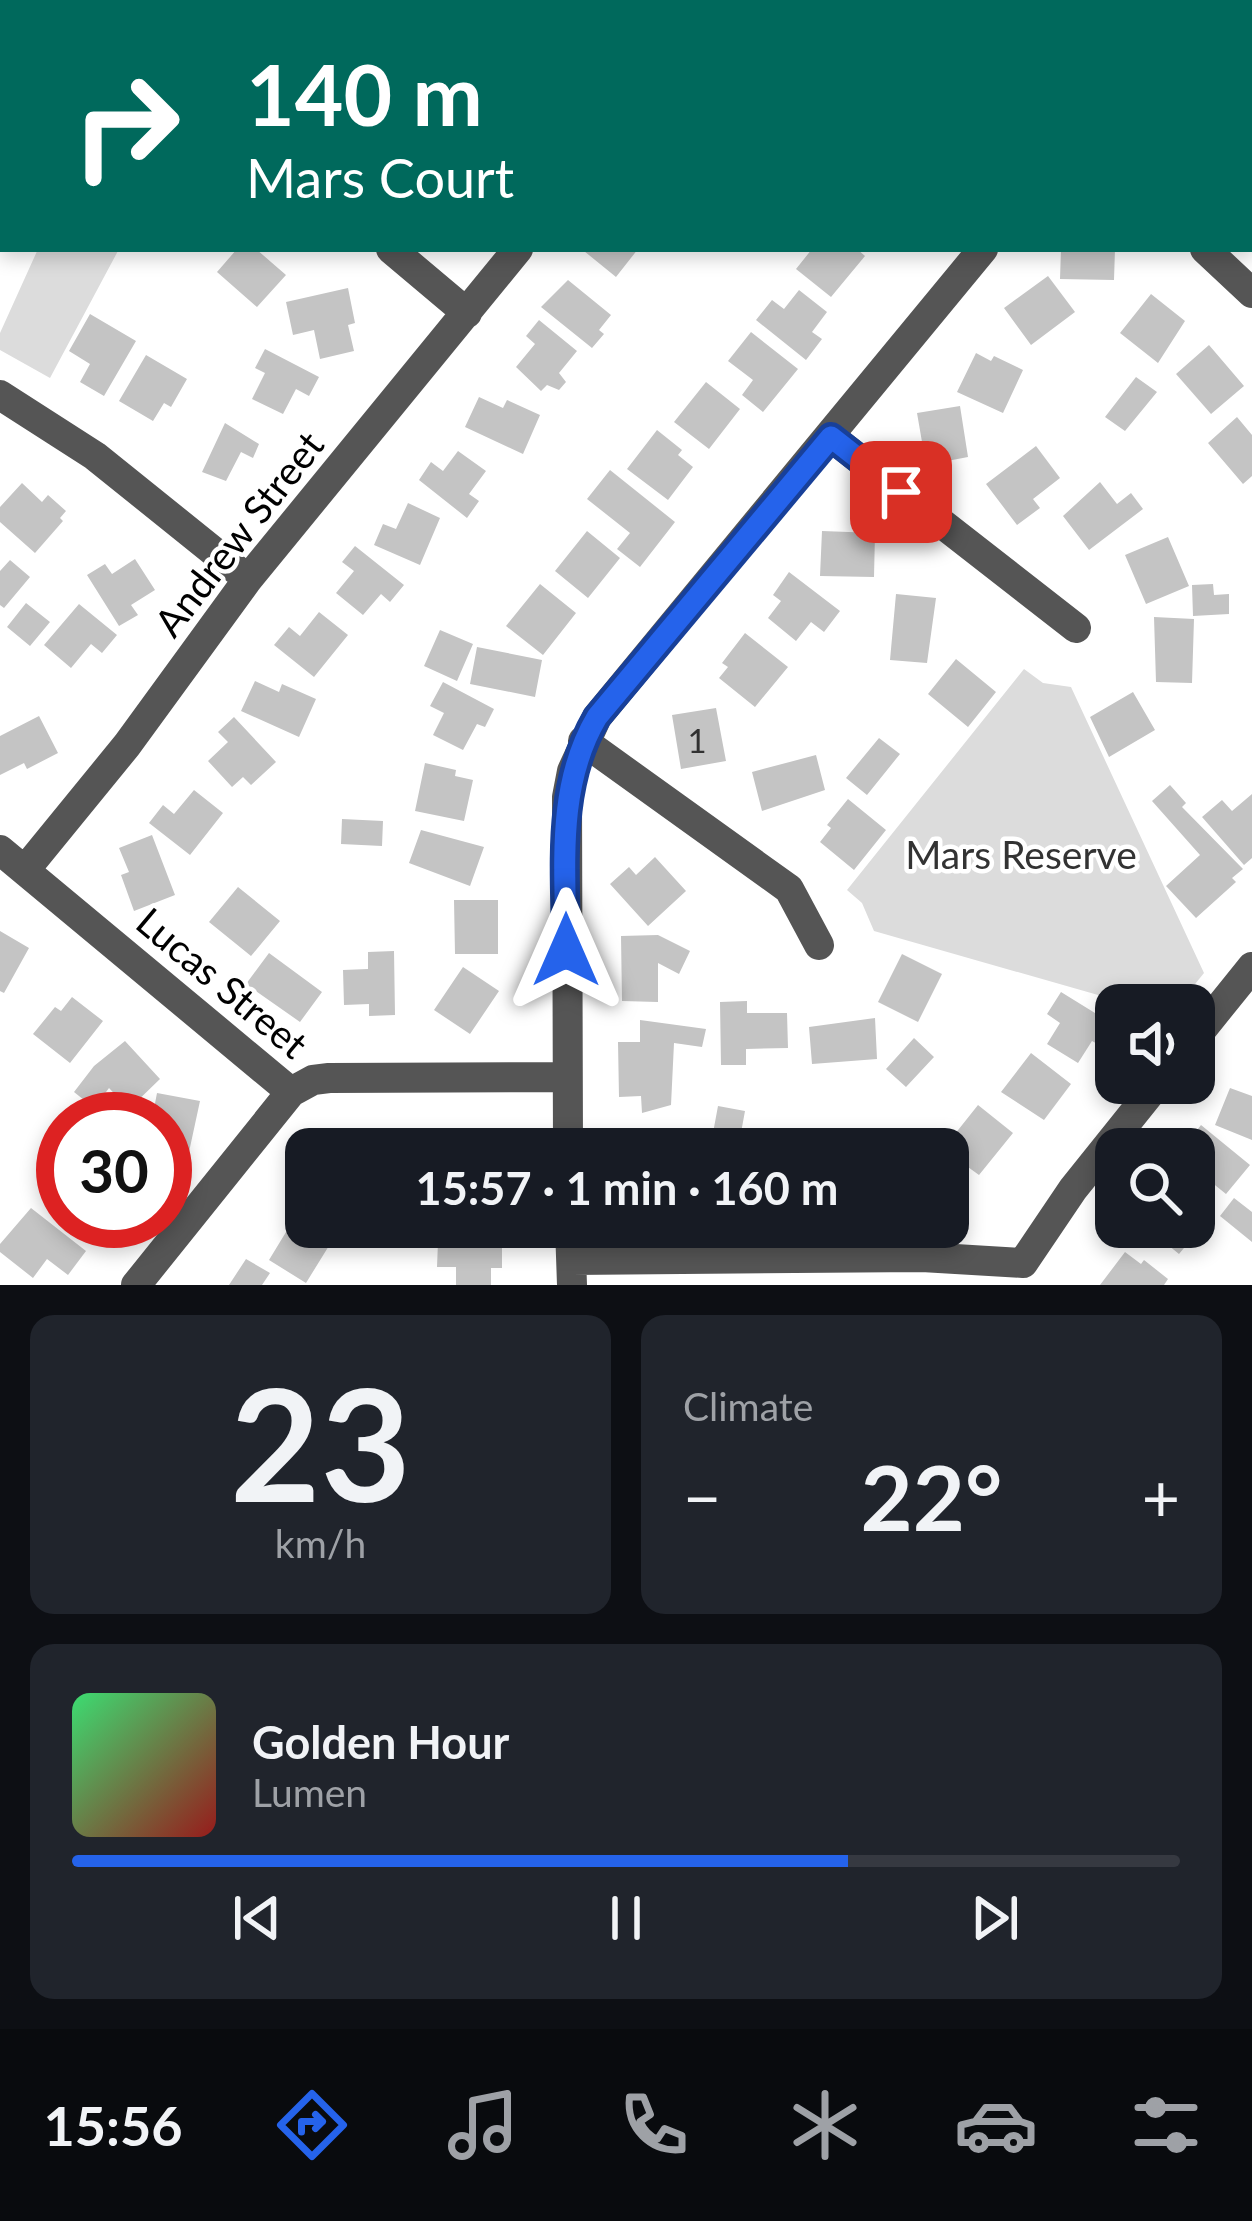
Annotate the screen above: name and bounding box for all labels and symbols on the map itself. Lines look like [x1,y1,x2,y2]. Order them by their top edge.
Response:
street label: Andrew Street [144,422,332,645]
pin [850,441,952,543]
house number: 1 [687,720,707,760]
park label: Mars Reserve [905,831,1137,877]
position arrow [503,887,629,1013]
street label: Lucas Street [128,898,317,1067]
speed limit sign: 30 [36,1092,192,1248]

